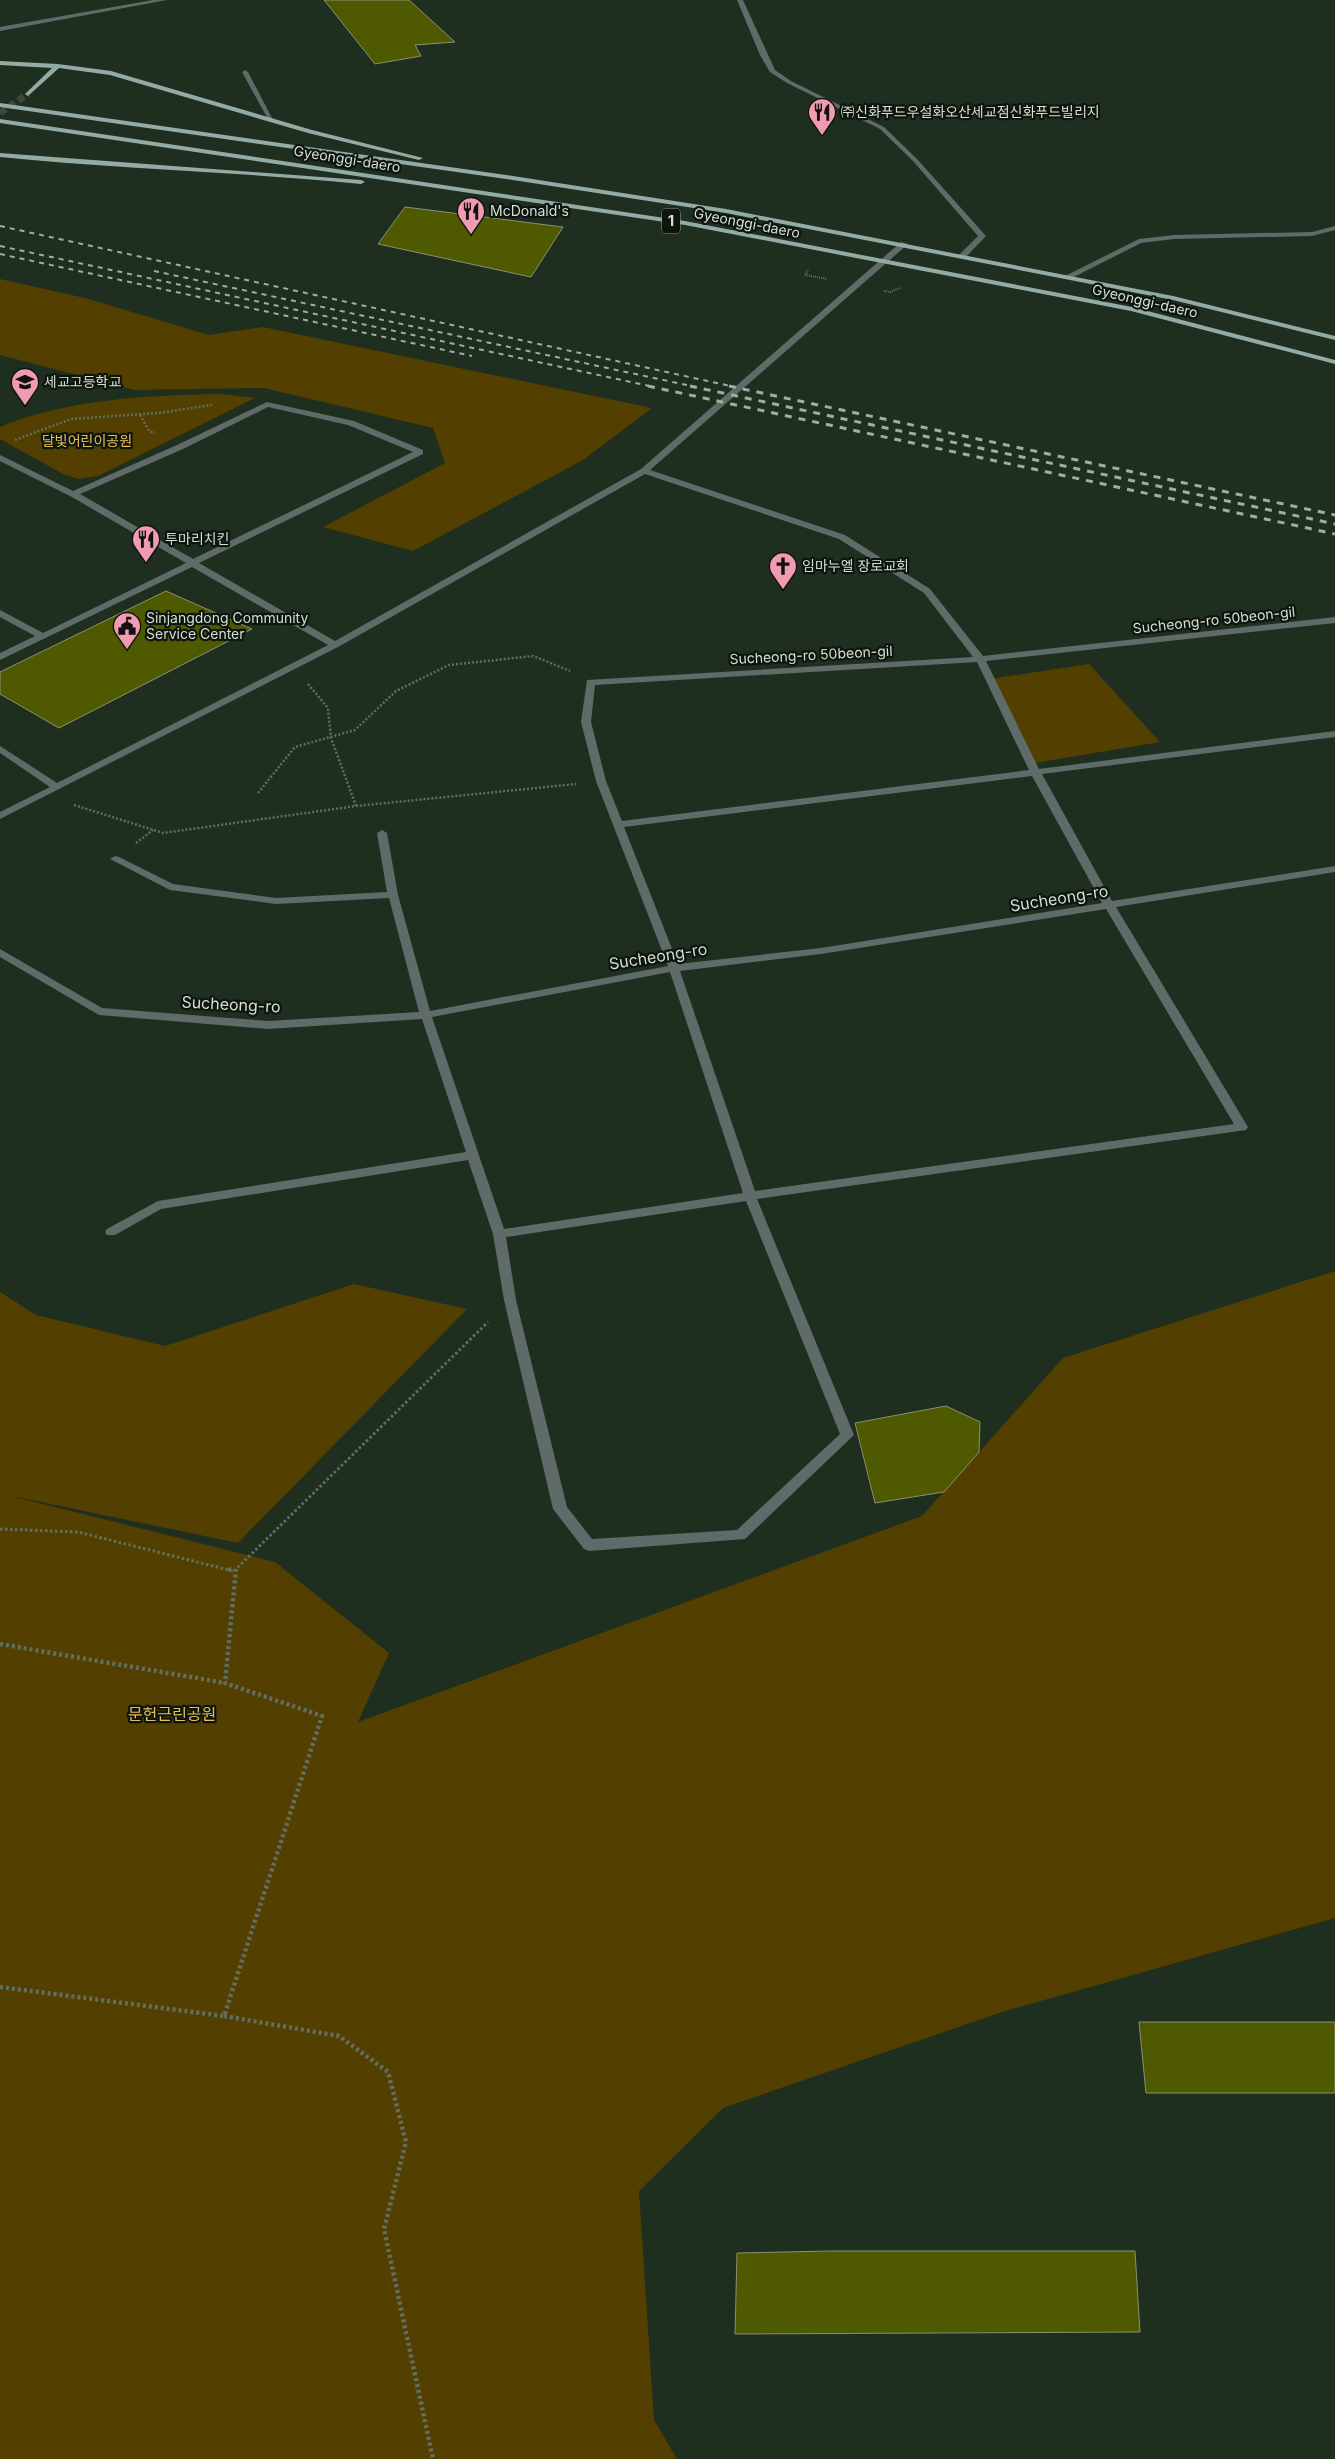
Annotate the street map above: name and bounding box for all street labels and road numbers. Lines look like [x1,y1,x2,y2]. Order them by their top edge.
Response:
street label: Gyeonggi-daero [292,142,402,175]
street label: Gyeonggi-daero [693,204,802,241]
road number: 1 [662,208,680,234]
street label: Gyeonggi-daero [1091,280,1200,321]
street label: Sucheong-ro 50beon-gil [1132,603,1296,636]
street label: Sucheong-ro 50beon-gil [729,642,893,667]
street label: Sucheong-ro [1008,880,1110,916]
street label: Sucheong-ro [607,938,709,974]
street label: Sucheong-ro [181,991,281,1017]

